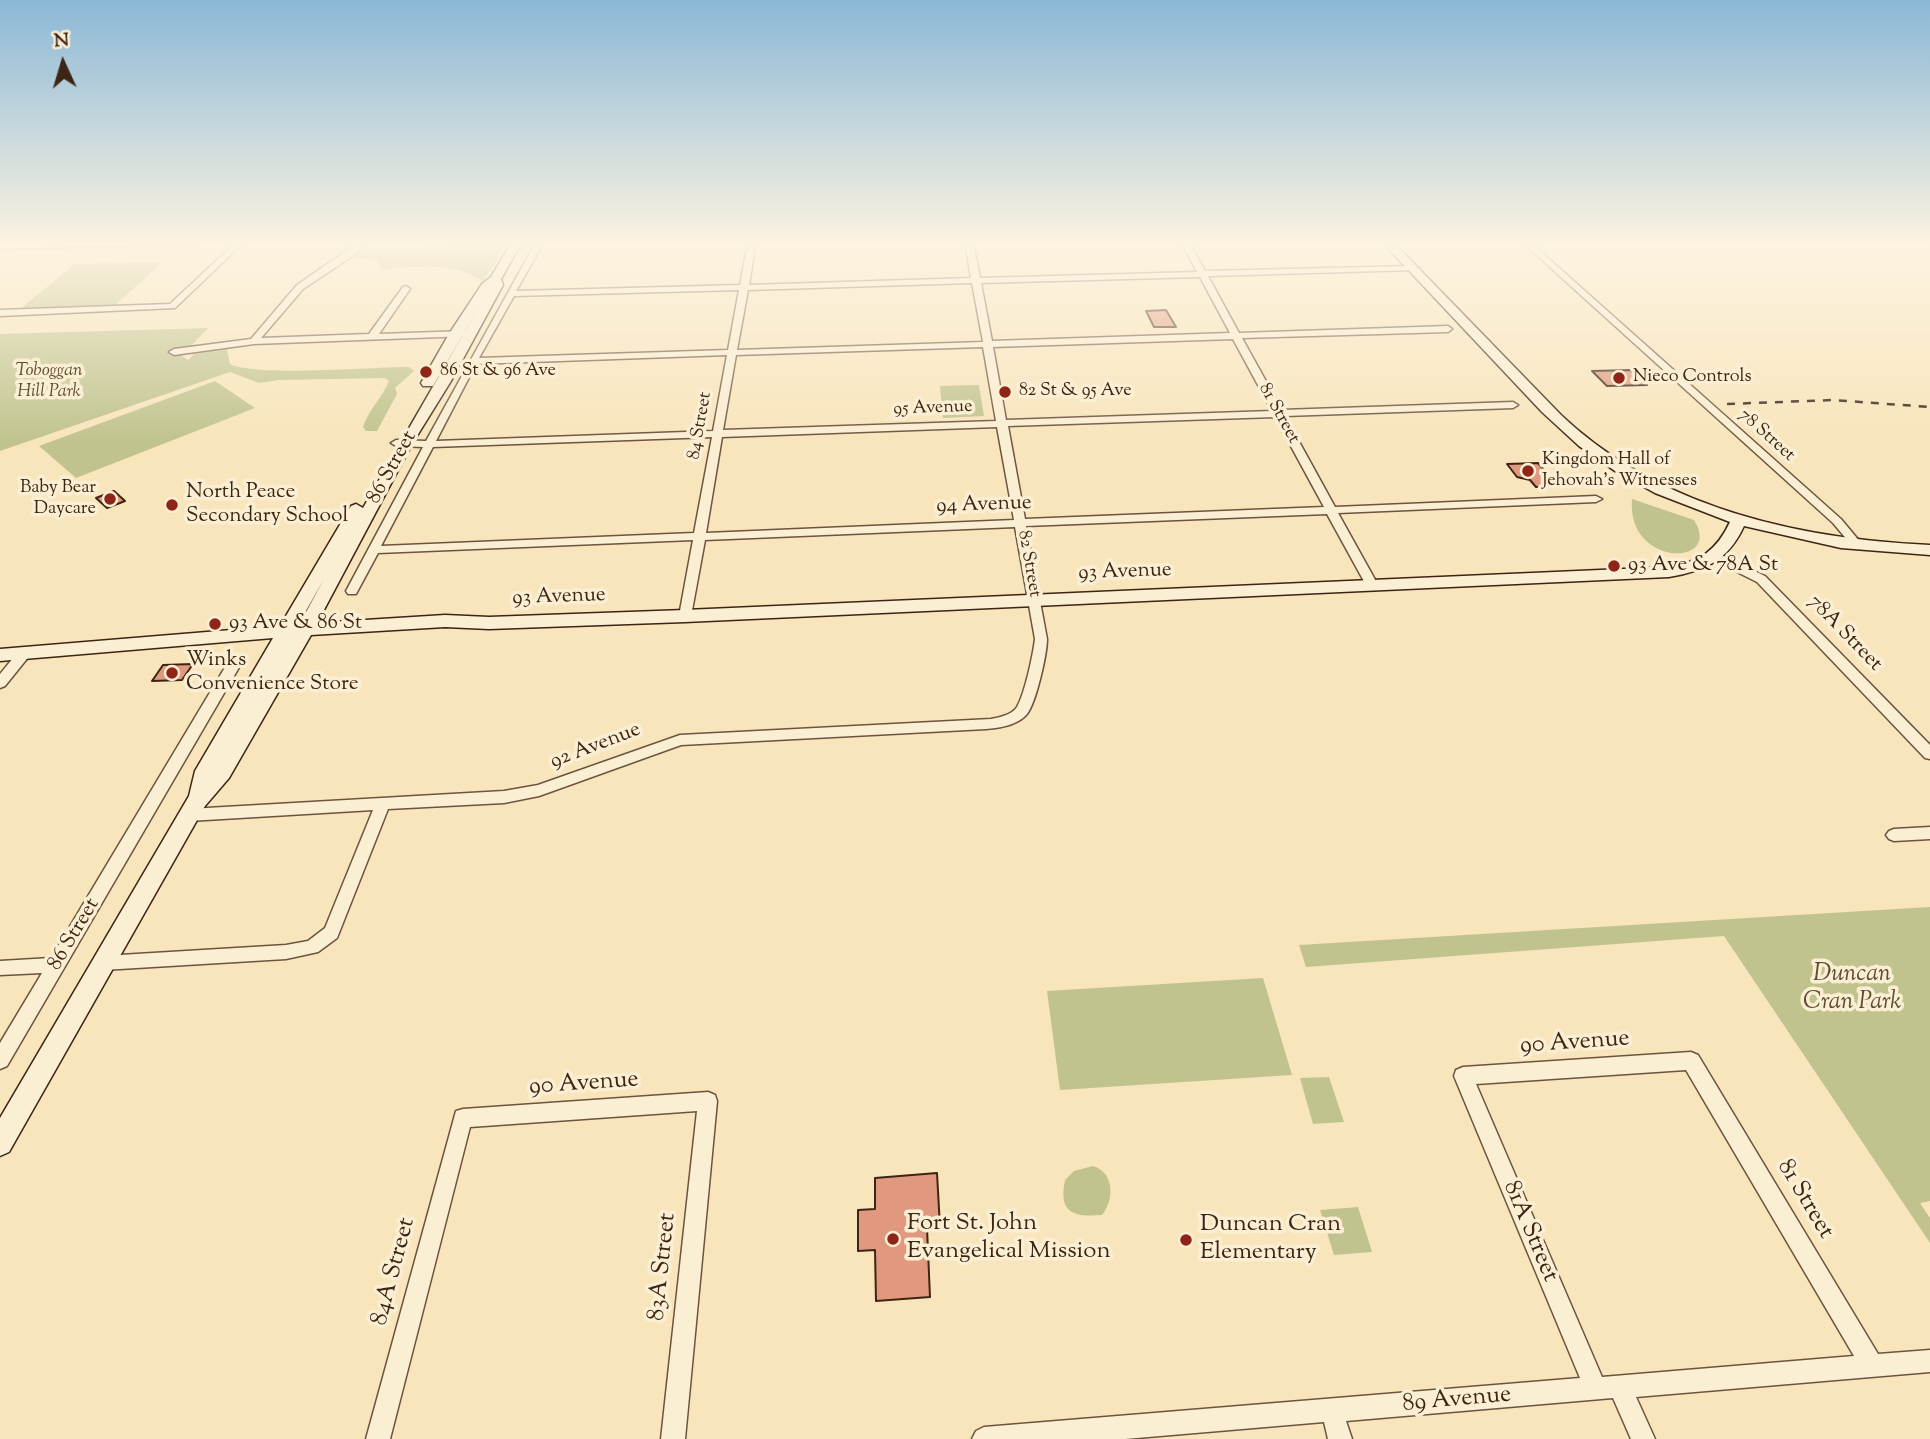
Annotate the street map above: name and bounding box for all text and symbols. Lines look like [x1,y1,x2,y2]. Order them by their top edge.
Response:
north arrow [28,28,98,98]
text: N [53,28,70,56]
park label: Toboggan Hill Park [15,361,83,404]
place label: 86 St & 96 Ave [440,361,556,383]
marker: 86 St & 96 Ave [418,364,434,380]
place label: Nieco Controls [1633,367,1752,389]
marker: Nieco Controls [1611,370,1627,386]
street label: 81 Street [1253,380,1303,448]
place label: 82 St & 95 Ave [1019,381,1132,403]
marker: 82 St & 95 Ave [997,384,1013,400]
street label: 84 Street [684,391,718,461]
street label: 95 Avenue [893,397,973,421]
street label: 78 Street [1733,405,1799,467]
street label: 86 Street [363,427,423,509]
place label: Kingdom Hall of Jehovah's Witnesses [1542,450,1697,492]
marker: Kingdom Hall of Jehovah's Witnesses [1520,463,1536,479]
place label: Baby Bear Daycare [20,478,96,520]
place label: North Peace Secondary School [186,480,348,530]
marker: Baby Bear Daycare [102,491,118,507]
street label: 94 Avenue [936,492,1032,520]
marker: North Peace Secondary School [164,497,180,513]
street label: 82 Street [1011,529,1045,599]
place label: 93 Ave & 78A St [1628,553,1778,579]
marker: 93 Ave & 78A St [1606,558,1622,574]
street label: 93 Avenue [1078,559,1172,587]
street label: 93 Avenue [512,584,606,612]
street label: 78A Street [1801,591,1887,677]
place label: 93 Ave & 86 St [229,611,362,637]
marker: 93 Ave & 86 St [207,616,223,632]
place label: Winks Convenience Store [186,648,359,698]
marker: Winks Convenience Store [164,665,180,681]
street label: 92 Avenue [547,718,645,776]
street label: 86 Street [44,894,106,976]
park label: Duncan Cran Park [1803,962,1901,1018]
street label: 90 Avenue [1519,1026,1631,1062]
street label: 90 Avenue [528,1067,640,1103]
street label: 81 Street [1769,1155,1839,1245]
street label: 81A Street [1495,1177,1563,1287]
place label: Fort St. John Evangelical Mission [907,1211,1111,1267]
street label: 83A Street [644,1212,684,1322]
place label: Duncan Cran Elementary [1200,1212,1341,1268]
street label: 84A Street [367,1215,423,1329]
marker: Fort St. John Evangelical Mission [885,1231,901,1247]
marker: Duncan Cran Elementary [1178,1232,1194,1248]
street label: 89 Avenue [1401,1382,1513,1420]

